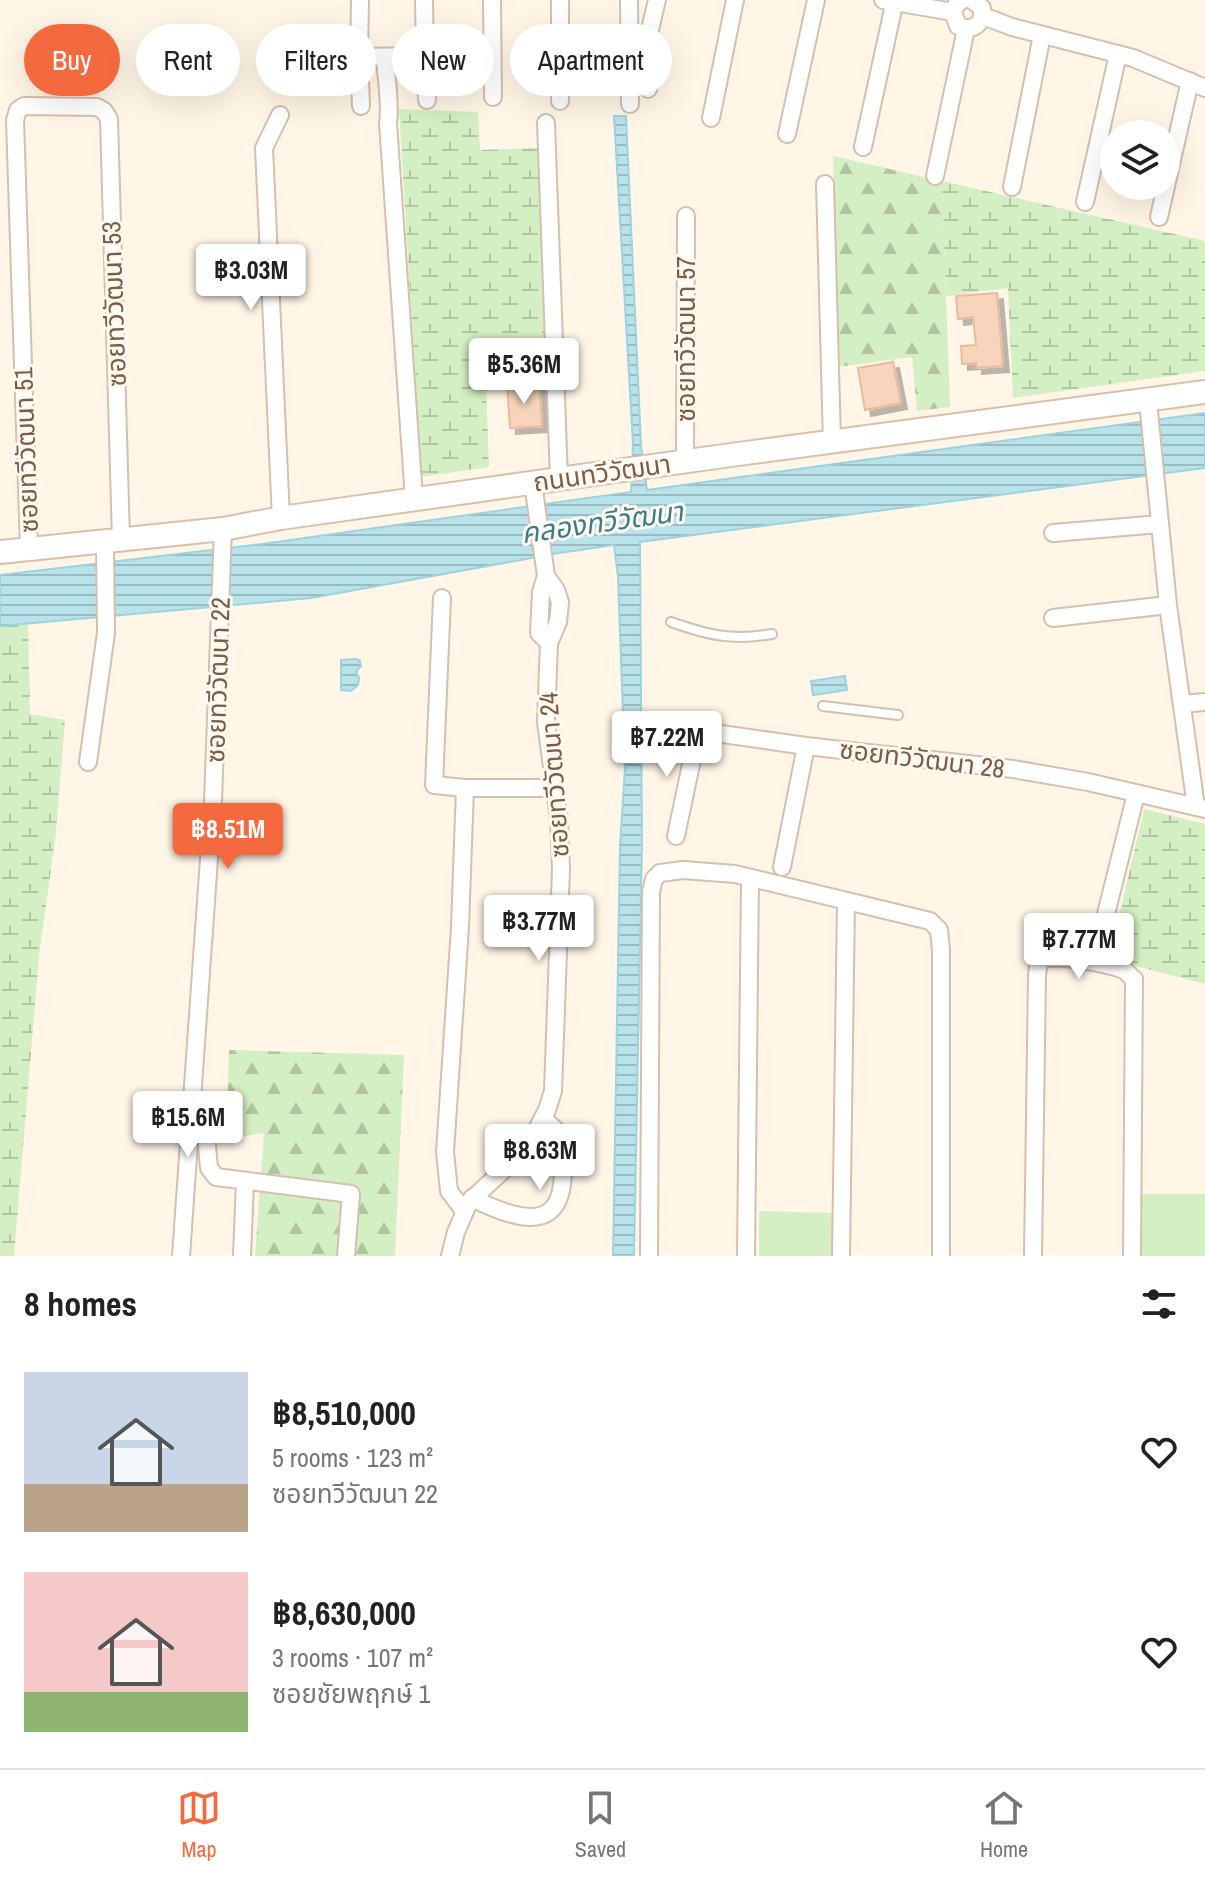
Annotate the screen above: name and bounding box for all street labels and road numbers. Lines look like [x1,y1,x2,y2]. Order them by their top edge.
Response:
street label: ซอยทวีวัฒนา 53 [93,221,134,388]
street label: ซอยทวีวัฒนา 57 [668,256,703,422]
street label: ซอยทวีวัฒนา 51 [5,366,46,534]
street label: ถนนทวีวัฒนา [531,446,673,500]
street label: ซอยทวีวัฒนา 22 [197,596,238,763]
street label: ซอยทวีวัฒนา 24 [530,691,577,859]
street label: ซอยทวีวัฒนา 28 [838,731,1007,786]

